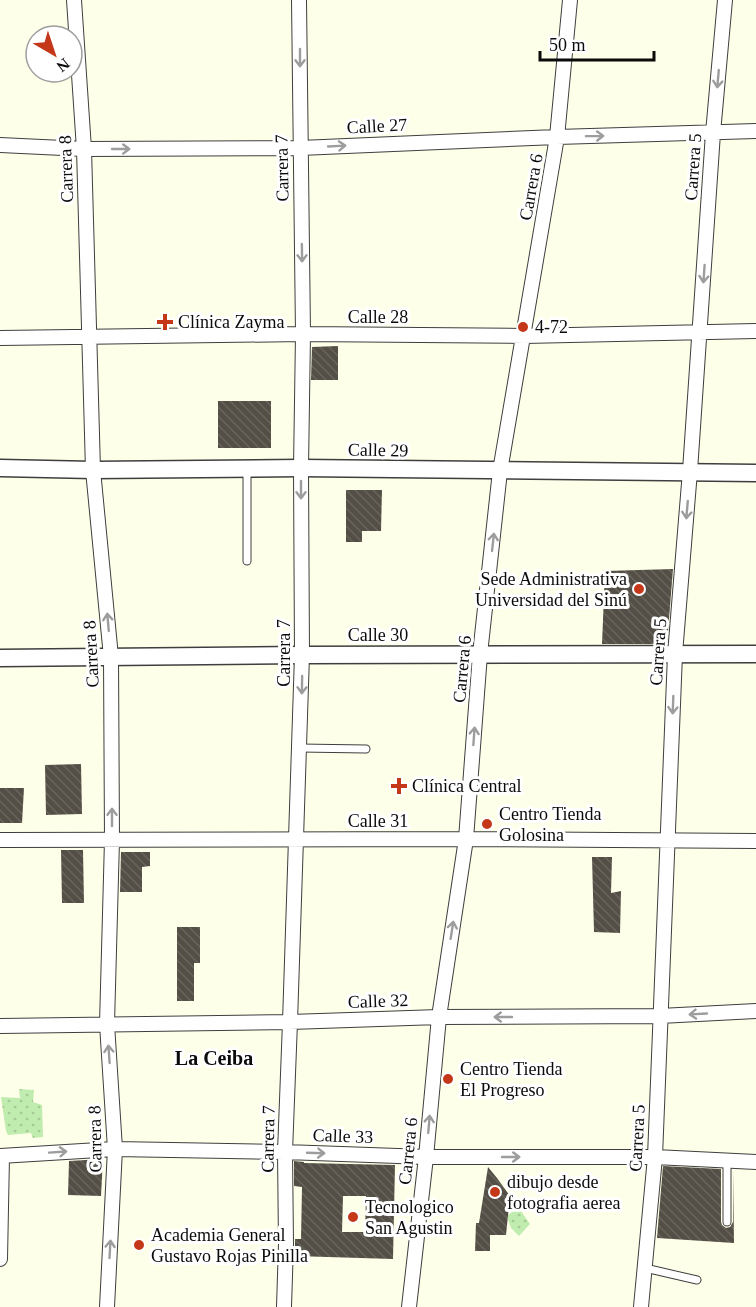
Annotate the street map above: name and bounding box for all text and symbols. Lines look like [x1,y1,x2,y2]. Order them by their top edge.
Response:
north arrow [24,24,84,84]
scale bar [540,24,654,62]
text: 50 m [549,35,586,55]
one-way arrow [294,48,306,68]
text: N [53,55,73,76]
one-way arrow [712,69,723,89]
street label: Calle 27 [346,114,408,138]
one-way arrow [585,130,605,141]
street label: Carrera 5 [681,133,705,201]
street label: Carrera 7 [271,134,293,202]
street label: Carrera 8 [55,135,77,203]
one-way arrow [327,141,347,152]
one-way arrow [111,143,131,155]
street label: Carrera 6 [515,152,547,222]
one-way arrow [296,243,307,263]
one-way arrow [698,263,709,283]
street label: Calle 28 [348,307,408,327]
place label: Clínica Zayma [178,312,284,332]
marker: Clínica Zayma [156,313,174,331]
place label: 4-72 [535,317,568,337]
marker: 4-72 [516,320,530,334]
street label: Calle 29 [348,439,408,461]
one-way arrow [295,480,307,500]
one-way arrow [681,500,692,519]
one-way arrow [487,533,498,553]
place label: Sede Administrativa Universidad del Sinú [475,569,627,610]
marker: Sede Administrativa Universidad del Sinú [632,582,646,596]
one-way arrow [102,613,113,633]
street label: Carrera 5 [646,618,670,686]
street label: Carrera 7 [274,619,294,687]
street label: Carrera 8 [79,620,103,688]
street label: Calle 30 [348,625,408,645]
street label: Carrera 6 [449,635,475,703]
one-way arrow [296,675,307,695]
one-way arrow [667,694,679,714]
one-way arrow [469,727,480,747]
place label: Clínica Central [412,776,521,796]
marker: Clínica Central [390,777,408,795]
place label: Centro Tienda Golosina [499,804,602,845]
one-way arrow [106,808,118,828]
street label: Calle 31 [348,811,408,831]
marker: Centro Tienda Golosina [480,817,494,831]
one-way arrow [447,921,458,940]
street label: Calle 32 [347,990,409,1012]
one-way arrow [688,1009,708,1020]
one-way arrow [493,1011,513,1023]
one-way arrow [103,1044,114,1064]
district label: La Ceiba [175,1047,253,1069]
place label: Centro Tienda El Progreso [460,1059,563,1100]
marker: Centro Tienda El Progreso [441,1072,455,1086]
street label: Carrera 5 [625,1104,649,1172]
street label: Carrera 8 [84,1105,106,1173]
street label: Carrera 7 [257,1105,279,1173]
one-way arrow [424,1114,435,1134]
street label: Carrera 6 [395,1116,421,1186]
street label: Calle 33 [312,1125,374,1147]
one-way arrow [48,1147,68,1158]
one-way arrow [306,1148,326,1159]
one-way arrow [501,1151,521,1163]
place label: dibujo desde fotografia aerea [507,1172,620,1213]
marker: dibujo desde fotografia aerea [488,1185,502,1199]
place label: Tecnologico San Agustin [365,1197,454,1238]
marker: Tecnologico San Agustin [346,1210,360,1224]
place label: Academia General Gustavo Rojas Pinilla [151,1225,308,1266]
marker: Academia General Gustavo Rojas Pinilla [132,1238,146,1252]
one-way arrow [105,1239,116,1259]

